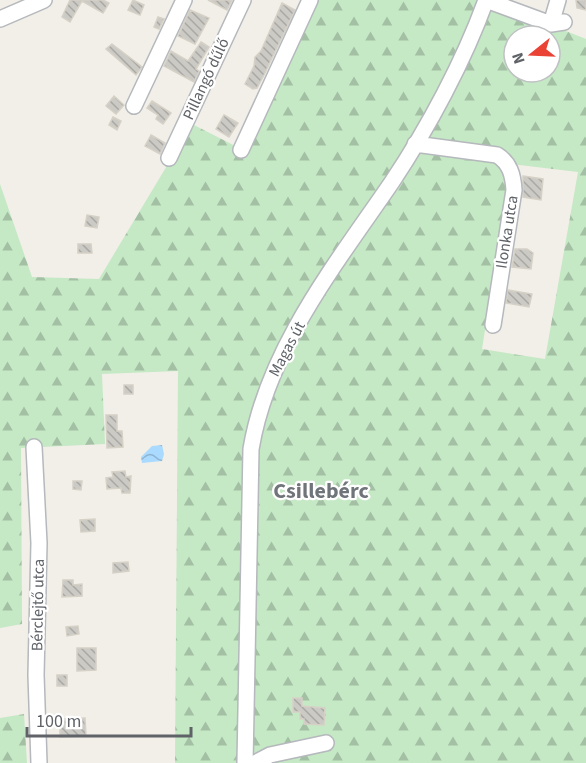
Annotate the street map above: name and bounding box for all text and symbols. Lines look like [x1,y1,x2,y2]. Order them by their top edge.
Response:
north arrow [502,24,562,84]
street label: Pillangó dűlő [177,34,235,124]
text: N [507,50,531,67]
street label: Ilonka utca [490,194,524,270]
street label: Magas út [263,317,311,380]
district label: Csillebérc [273,475,369,507]
street label: Bérclejtő utca [26,559,50,651]
scale bar [27,700,190,738]
text: 100 m [36,709,81,734]

